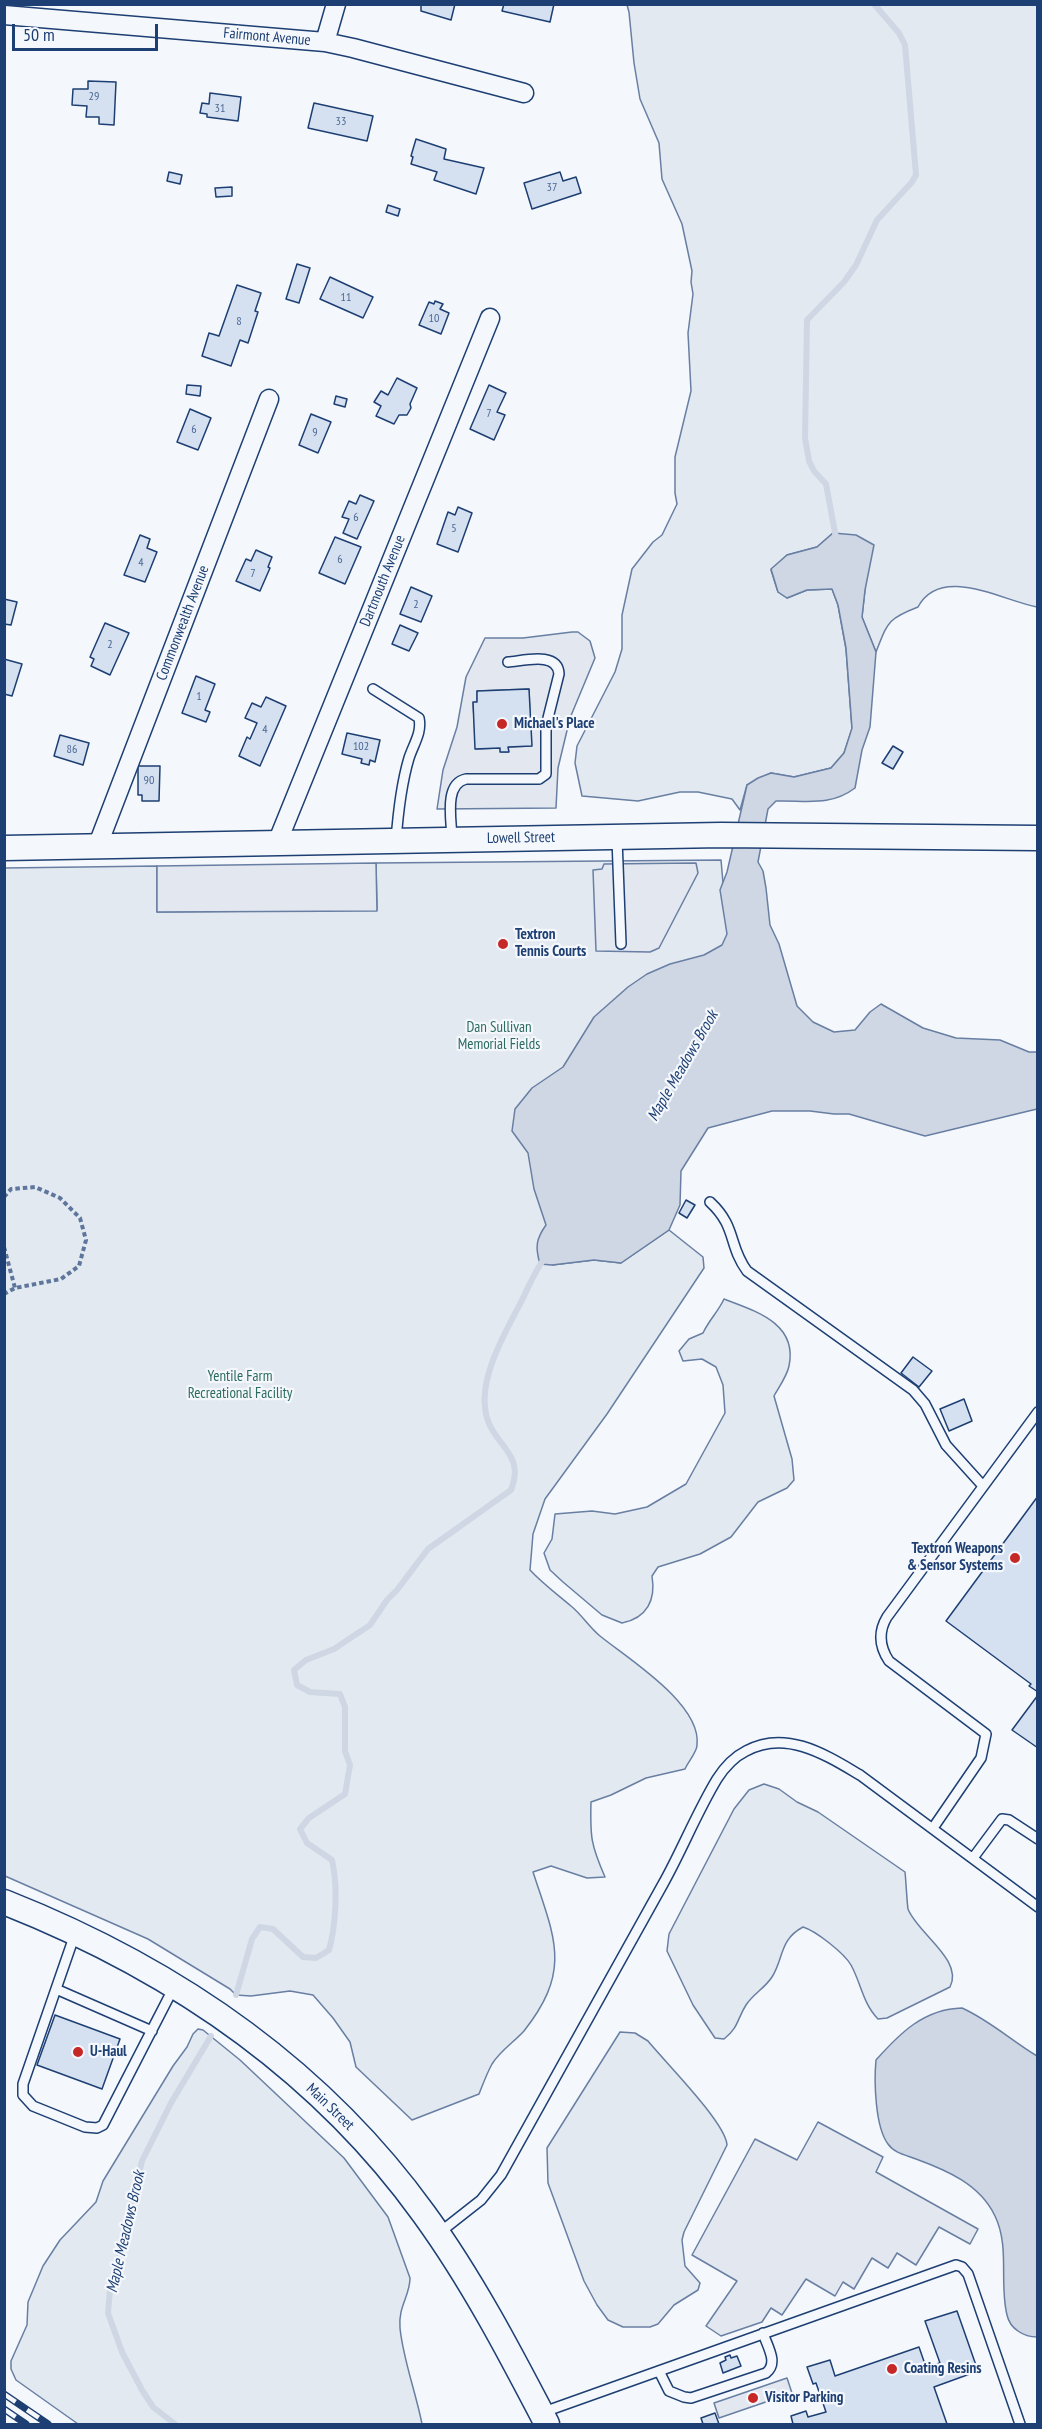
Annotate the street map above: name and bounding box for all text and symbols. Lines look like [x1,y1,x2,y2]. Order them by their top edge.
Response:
scale bar [15,12,160,50]
text: 50 m [23,23,55,46]
street label: Fairmont Avenue [223,24,311,50]
house number: 29 [89,90,99,104]
house number: 31 [215,102,225,116]
house number: 33 [336,115,346,129]
house number: 37 [547,181,557,195]
house number: 11 [341,291,351,305]
house number: 10 [429,312,439,326]
house number: 8 [236,315,242,329]
house number: 7 [486,407,492,421]
house number: 6 [191,423,197,437]
house number: 9 [312,426,318,440]
house number: 6 [353,511,359,525]
house number: 5 [451,522,457,536]
street label: Dartmouth Avenue [356,533,410,629]
house number: 6 [337,553,343,567]
house number: 4 [138,556,144,570]
street label: Commonwealth Avenue [153,563,213,683]
house number: 7 [250,567,256,581]
house number: 2 [413,598,419,612]
house number: 2 [107,638,113,652]
house number: 1 [196,690,202,704]
place label: Michael's Place [514,715,595,733]
marker: Michael's Place [495,717,509,731]
house number: 4 [262,723,268,737]
house number: 102 [353,740,369,754]
house number: 86 [67,743,77,757]
house number: 90 [144,774,154,788]
street label: Lowell Street [487,828,555,848]
place label: Textron Tennis Courts [515,926,586,961]
marker: Textron Tennis Courts [496,937,510,951]
water label: Maple Meadows Brook [644,1007,722,1125]
park label: Dan Sullivan Memorial Fields [458,1019,540,1054]
park label: Yentile Farm Recreational Facility [188,1368,292,1403]
place label: Textron Weapons & Sensor Systems [907,1540,1003,1575]
marker: Textron Weapons & Sensor Systems [1008,1551,1022,1565]
place label: U-Haul [90,2043,127,2061]
marker: U-Haul [71,2045,85,2059]
street label: Main Street [302,2080,358,2134]
water label: Maple Meadows Brook [103,2169,149,2295]
place label: Coating Resins [904,2360,981,2378]
marker: Coating Resins [885,2362,899,2376]
place label: Visitor Parking [765,2389,843,2407]
marker: Visitor Parking [746,2391,760,2405]

